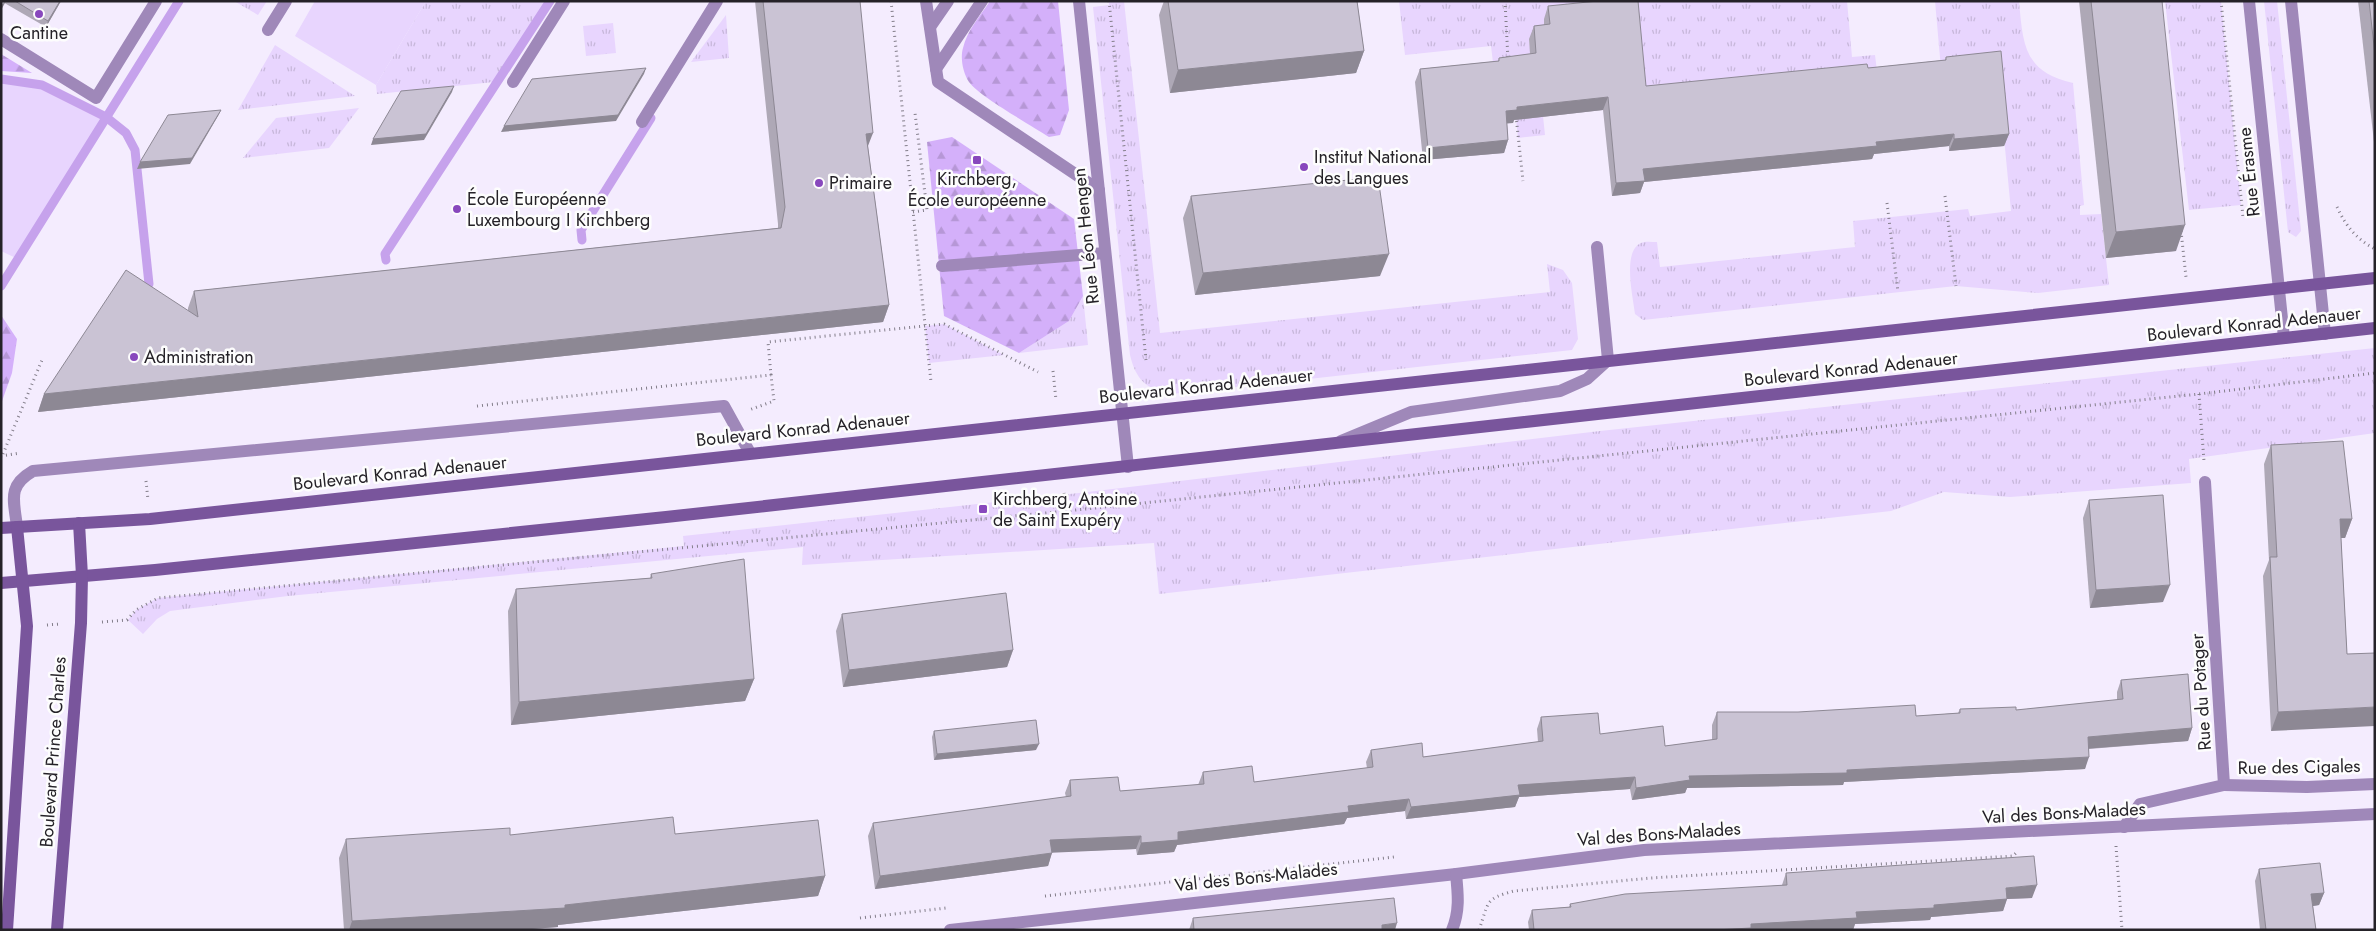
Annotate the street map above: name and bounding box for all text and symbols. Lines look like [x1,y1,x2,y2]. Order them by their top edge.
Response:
marker: Cantine [33,8,45,20]
place label: Cantine [10,20,68,46]
street label: Rue Érasme [2231,126,2267,218]
place label: Institut National des Langues [1314,144,1431,191]
marker: Kirchberg, École européenne [971,154,983,166]
marker: Institut National des Langues [1298,161,1310,173]
place label: Kirchberg, École européenne [908,166,1046,213]
street label: Rue Léon Hengen [1066,167,1106,305]
place label: Primaire [829,170,892,196]
marker: Primaire [813,177,825,189]
place label: École Européenne Luxembourg I Kirchberg [467,186,650,233]
marker: École Européenne Luxembourg I Kirchberg [451,203,463,215]
street label: Boulevard Konrad Adenauer [2146,300,2363,348]
place label: Administration [144,344,254,370]
street label: Boulevard Konrad Adenauer [1743,345,1960,393]
marker: Administration [128,351,140,363]
street label: Boulevard Konrad Adenauer [1098,362,1315,410]
street label: Boulevard Konrad Adenauer [695,405,912,453]
street label: Boulevard Konrad Adenauer [292,449,509,497]
place label: Kirchberg, Antoine de Saint Exupéry [993,486,1137,533]
marker: Kirchberg, Antoine de Saint Exupéry [977,503,989,515]
street label: Rue du Potager [2184,632,2218,751]
street label: Boulevard Prince Charles [33,656,73,848]
street label: Rue des Cigales [2237,753,2361,781]
street label: Val des Bons-Malades [1982,796,2146,830]
street label: Val des Bons-Malades [1576,815,1742,853]
street label: Val des Bons-Malades [1173,856,1339,898]

